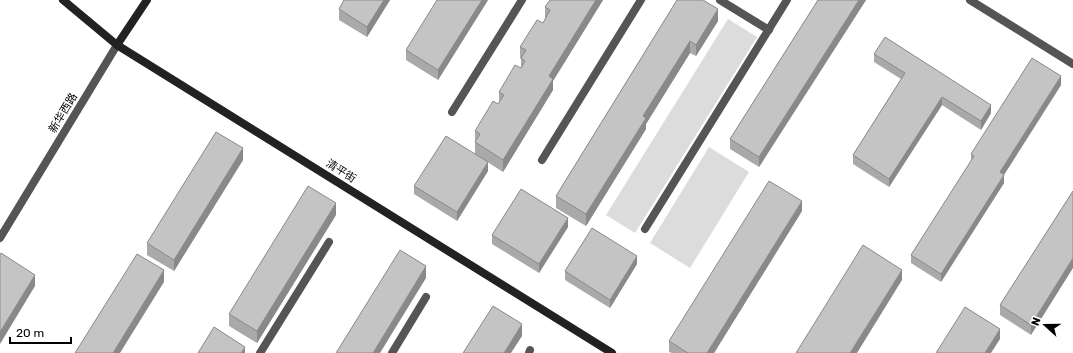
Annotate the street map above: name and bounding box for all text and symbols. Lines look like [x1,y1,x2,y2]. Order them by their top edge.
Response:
street label: 新华西路 [46,91,80,135]
street label: 清平街 [324,157,358,185]
north arrow [1025,305,1065,345]
text: N [1029,315,1044,328]
scale bar [10,319,71,345]
text: 20 m [16,326,44,340]

